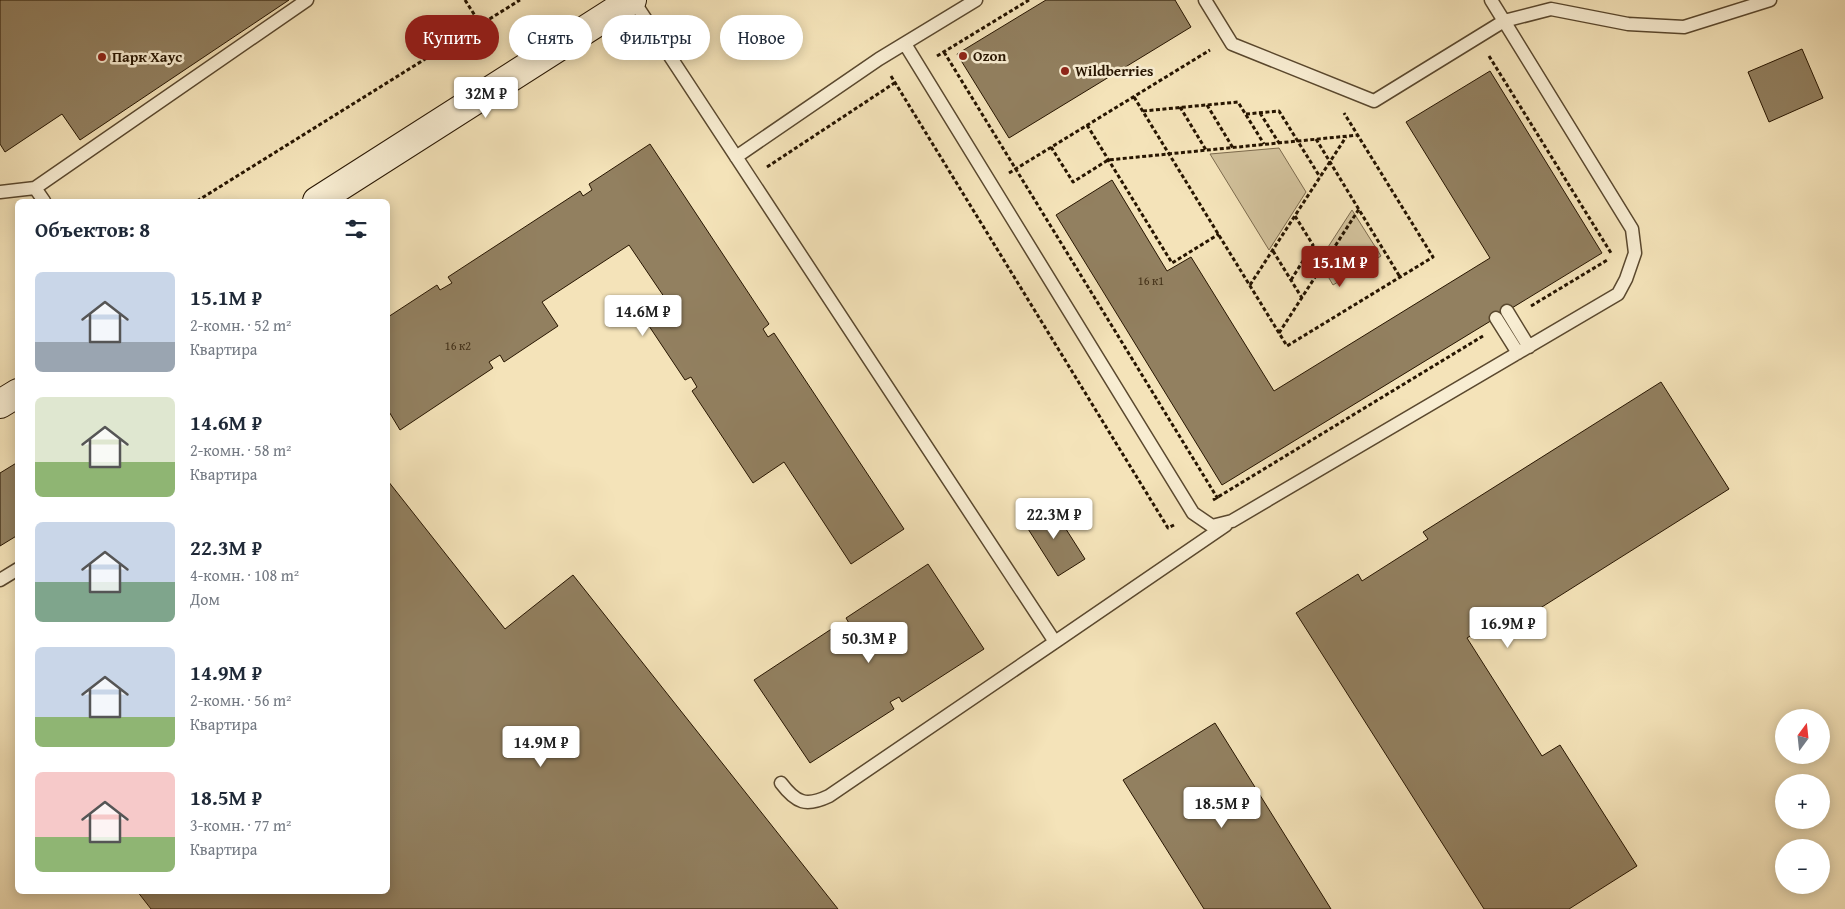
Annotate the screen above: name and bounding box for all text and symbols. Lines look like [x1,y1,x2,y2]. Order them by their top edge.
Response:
chip: Купить [405,15,499,60]
chip: Снять [509,15,592,60]
chip: Фильтры [602,15,710,60]
chip: Новое [720,15,803,60]
place label: Ozon [973,45,1007,66]
place label: Парк Хаус [112,46,182,67]
marker: Ozon [957,50,969,62]
marker: Парк Хаус [96,51,108,63]
place label: Wildberries [1075,60,1153,81]
marker: Wildberries [1059,65,1071,77]
pin: 32M ₽ [451,76,521,119]
text: 32M ₽ [465,81,507,105]
text: Объектов: 8 [35,214,150,245]
icon: filters [342,215,370,243]
pin: 15.1M ₽ [1294,246,1386,288]
text: 15.1M ₽ [1313,250,1367,274]
house number: 16 к1 [1138,272,1164,289]
text: 15.1M ₽ [190,282,262,313]
icon: home [75,292,135,352]
pin: 14.6M ₽ [597,294,689,337]
text: 14.6M ₽ [616,299,670,323]
text: 2-комн. · 52 m² [190,313,291,337]
text: Квартира [190,337,257,361]
house number: 16 к2 [445,337,471,354]
text: 14.6M ₽ [190,407,262,438]
icon: home [75,417,135,477]
text: 2-комн. · 58 m² [190,438,291,462]
text: Квартира [190,462,257,486]
pin: 22.3M ₽ [1008,498,1100,540]
text: 22.3M ₽ [1027,502,1081,526]
text: 22.3M ₽ [190,532,262,563]
icon: home [75,542,135,602]
text: 4-комн. · 108 m² [190,563,299,587]
text: Дом [190,587,220,611]
pin: 16.9M ₽ [1462,606,1554,649]
text: 16.9M ₽ [1481,611,1535,635]
pin: 50.3M ₽ [823,622,915,664]
text: 50.3M ₽ [842,626,896,650]
text: 14.9M ₽ [190,657,262,688]
icon: home [75,667,135,727]
text: 2-комн. · 56 m² [190,688,291,712]
north arrow [1775,709,1830,764]
map controls [1775,709,1830,894]
text: Квартира [190,712,257,736]
pin: 14.9M ₽ [495,726,587,768]
text: 14.9M ₽ [514,730,568,754]
button: + [1775,774,1830,829]
text: 18.5M ₽ [190,782,262,813]
pin: 18.5M ₽ [1176,786,1268,829]
text: 18.5M ₽ [1195,791,1249,815]
icon: home [75,792,135,852]
text: 3-комн. · 77 m² [190,813,291,837]
text: Квартира [190,837,257,861]
button: − [1775,839,1830,894]

